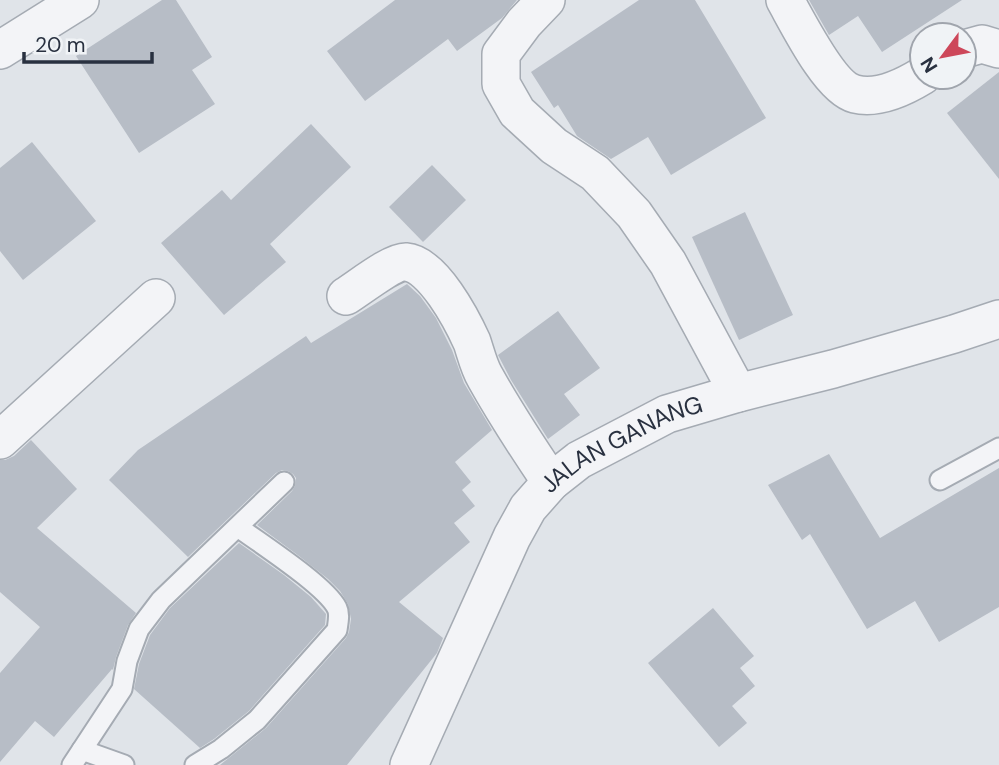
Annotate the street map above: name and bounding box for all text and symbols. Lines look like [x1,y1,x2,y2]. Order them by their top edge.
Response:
scale bar [24,21,152,65]
north arrow [908,21,978,91]
text: 20 m [35,31,86,59]
text: N [915,52,943,77]
street label: JALAN GANANG [533,388,706,499]

